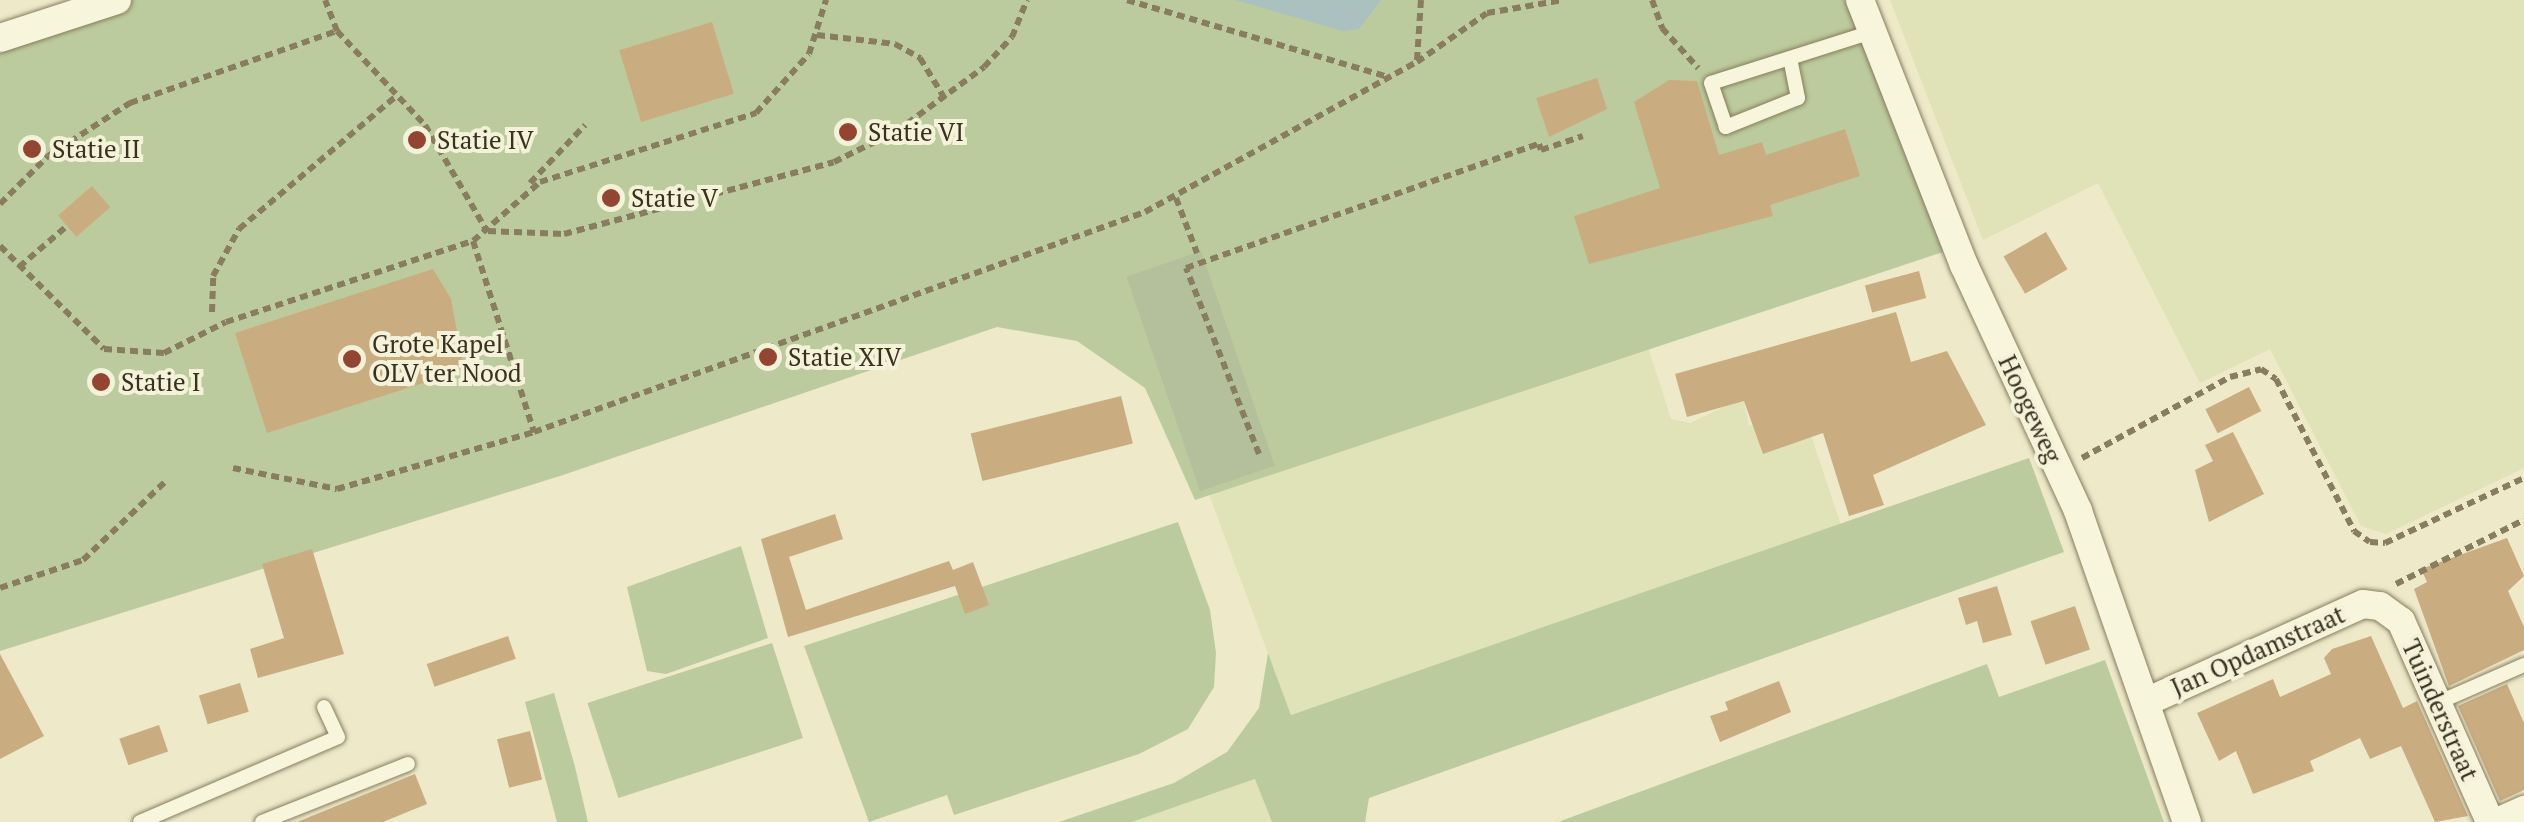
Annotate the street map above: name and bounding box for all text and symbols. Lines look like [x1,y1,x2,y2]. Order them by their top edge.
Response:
place label: Statie VI [868,117,965,147]
marker: Statie VI [837,121,859,143]
place label: Statie IV [437,125,534,155]
marker: Statie IV [406,129,428,151]
place label: Statie II [52,134,140,164]
marker: Statie II [21,138,43,160]
place label: Statie V [631,183,719,213]
marker: Statie V [600,187,622,209]
place label: Grote Kapel OLV ter Nood [372,330,522,389]
place label: Statie XIV [788,342,901,372]
marker: Statie XIV [757,346,779,368]
marker: Grote Kapel OLV ter Nood [341,348,363,370]
street label: Hoogeweg [1992,350,2068,468]
place label: Statie I [121,367,201,397]
marker: Statie I [90,371,112,393]
street label: Jan Opdamstraat [2166,599,2350,703]
street label: Tuinderstraat [2395,635,2485,785]

